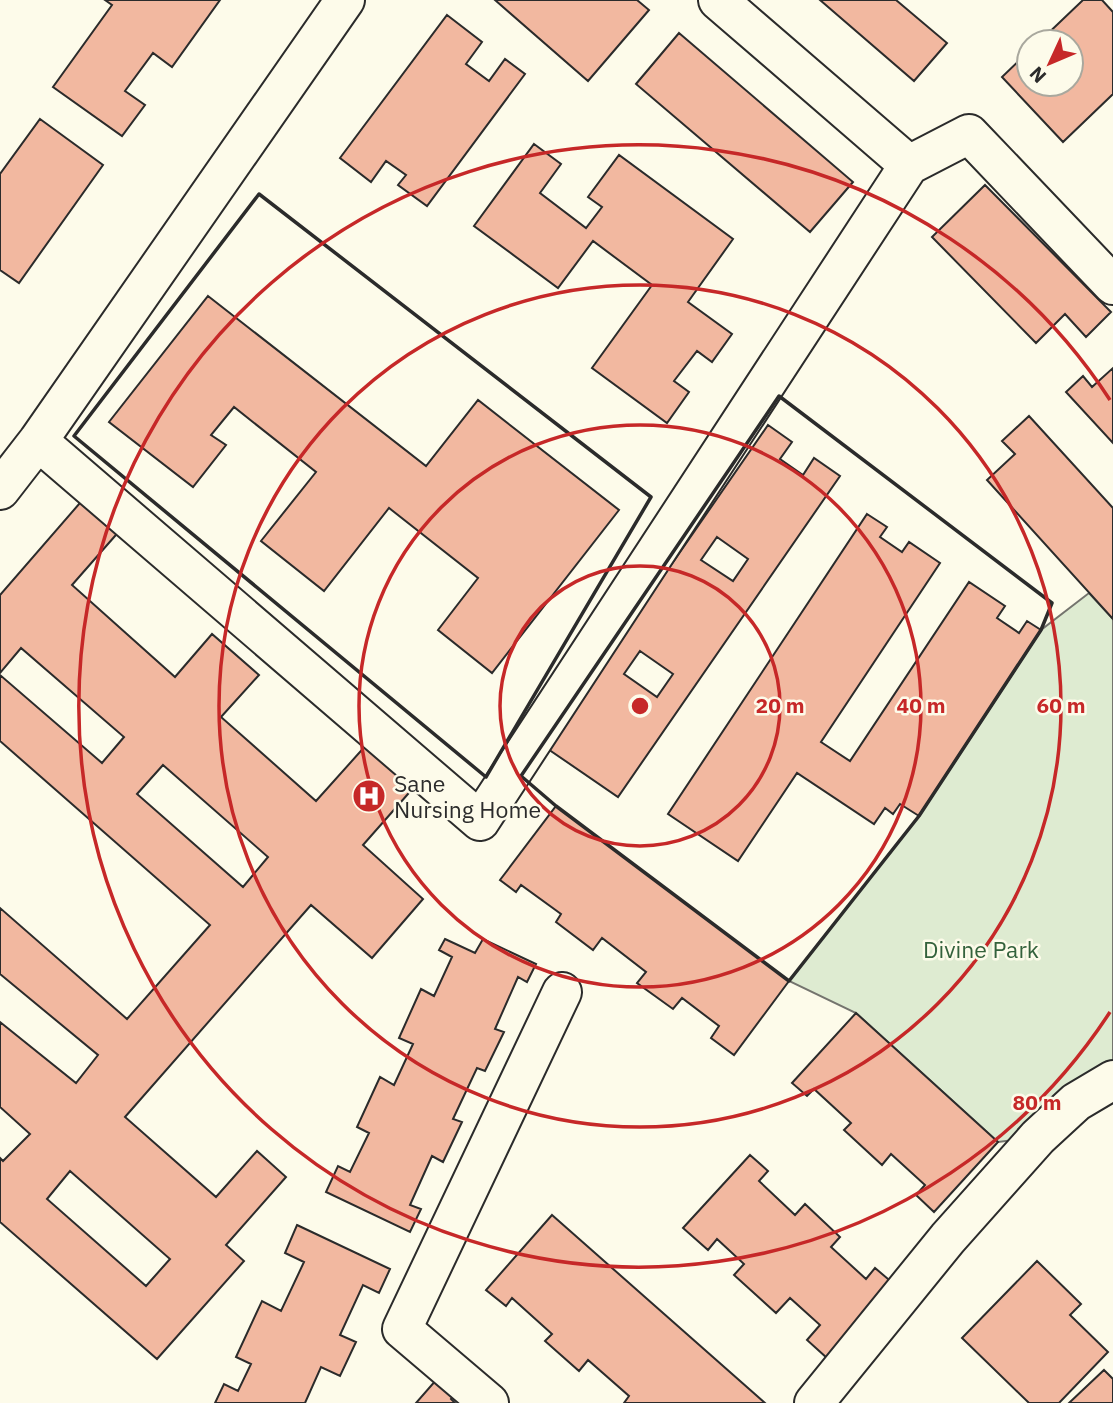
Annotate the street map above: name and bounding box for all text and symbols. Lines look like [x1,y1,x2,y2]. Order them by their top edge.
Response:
north arrow [1015,28,1085,98]
text: N [1024,62,1051,88]
text: 20 m [756,691,804,719]
text: 40 m [897,691,945,719]
text: 60 m [1037,691,1085,719]
centre of rings [628,694,652,718]
place label: Sane Nursing Home [394,768,541,824]
hospital icon: Sane Nursing Home [350,777,388,815]
park label: Divine Park [923,934,1039,964]
text: 80 m [1013,1088,1061,1116]

